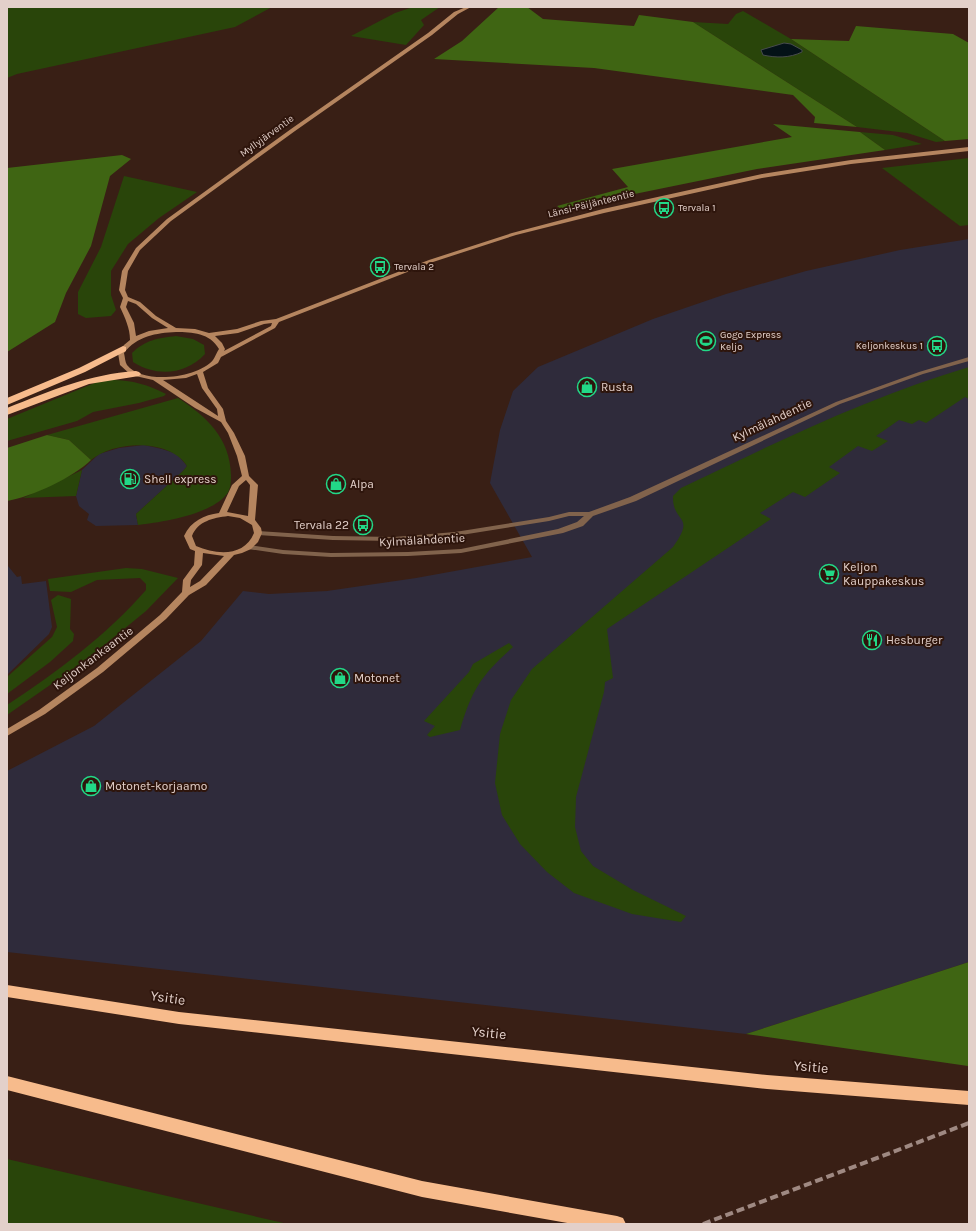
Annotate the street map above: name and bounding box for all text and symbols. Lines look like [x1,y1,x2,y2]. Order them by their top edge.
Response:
street label: Myllyjärventie [238,112,296,160]
street label: Länsi-Päijänteentie [547,187,635,221]
bus stop icon: Tervala 1 [653,197,675,219]
place label: Tervala 1 [678,202,716,214]
bus stop icon: Tervala 2 [369,256,391,278]
place label: Tervala 2 [394,261,434,273]
place label: Gogo Express Keljo [720,329,781,353]
sports icon: Gogo Express Keljo [695,330,717,352]
bus stop icon: Keljonkeskus 1 [926,335,948,357]
place label: Keljonkeskus 1 [856,340,923,352]
shop icon: Rusta [576,376,598,398]
place label: Rusta [601,380,633,394]
street label: Kylmälahdentie [730,395,814,445]
fuel station icon: Shell express [119,468,141,490]
place label: Shell express [144,472,217,486]
shop icon: Alpa [325,473,347,495]
place label: Alpa [350,477,374,491]
bus stop icon: Tervala 22 [352,514,374,536]
place label: Tervala 22 [294,518,349,532]
street label: Kylmälahdentie [379,531,465,549]
place label: Keljon Kauppakeskus [843,560,924,588]
supermarket icon: Keljon Kauppakeskus [818,563,840,585]
street label: Keljonkankaantie [50,623,136,693]
restaurant icon: Hesburger [861,629,883,651]
place label: Hesburger [886,633,943,647]
shop icon: Motonet [329,667,351,689]
place label: Motonet [354,671,400,685]
shop icon: Motonet-korjaamo [80,775,102,797]
place label: Motonet-korjaamo [105,779,207,793]
street label: Ysitie [150,987,186,1009]
street label: Ysitie [471,1023,507,1043]
street label: Ysitie [793,1057,829,1077]

